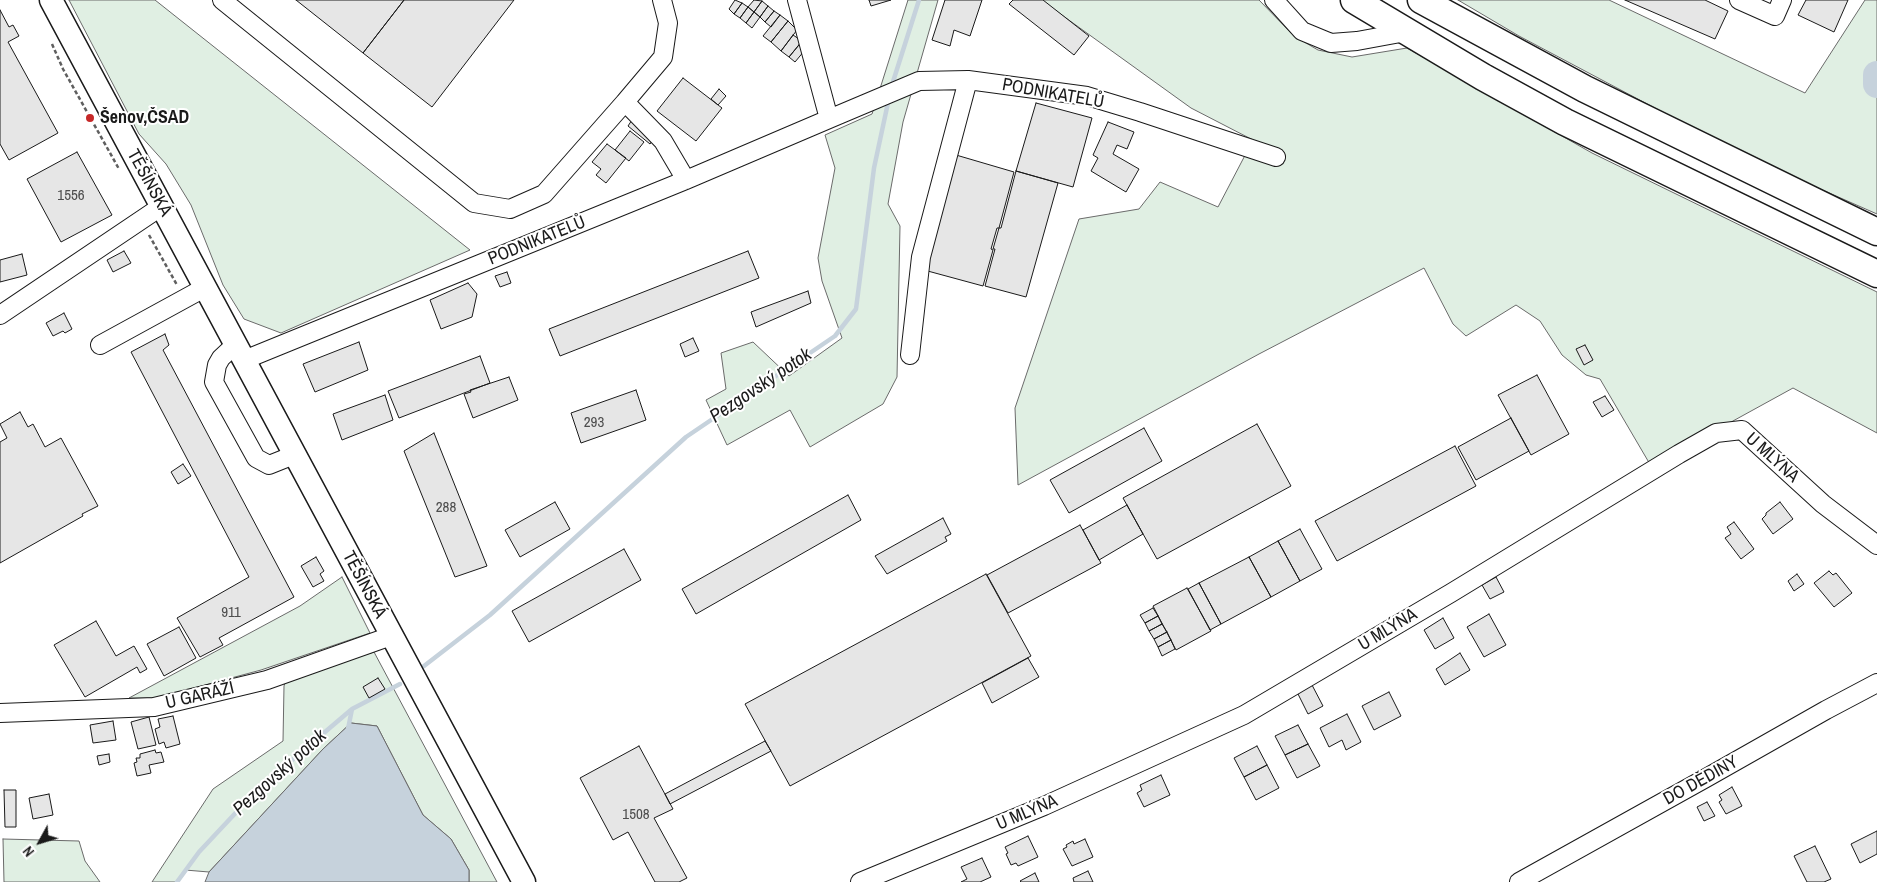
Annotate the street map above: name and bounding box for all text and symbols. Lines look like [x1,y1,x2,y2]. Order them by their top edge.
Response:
street label: PODNIKATELŮ [1000,74,1106,114]
place label: Šenov,ČSAD [100,107,189,129]
marker: Šenov,ČSAD [84,112,96,124]
street label: TĚŠÍNSKÁ [122,146,176,220]
house number: 1556 [57,187,85,205]
street label: PODNIKATELŮ [485,212,589,270]
water label: Pezgovský potok [706,344,816,428]
house number: 293 [584,414,604,432]
street label: U MLÝNA [1741,428,1803,488]
house number: 288 [436,499,456,517]
street label: TĚŠÍNSKÁ [337,548,391,622]
house number: 911 [221,604,241,622]
street label: U MLÝNA [1355,604,1421,656]
street label: U GARÁŽÍ [164,678,236,714]
water label: Pezgovský potok [229,725,331,821]
street label: DO DĚDINY [1660,752,1742,810]
street label: U MLÝNA [993,790,1061,836]
house number: 1508 [622,806,650,824]
north arrow [15,817,65,867]
text: N [19,843,38,860]

